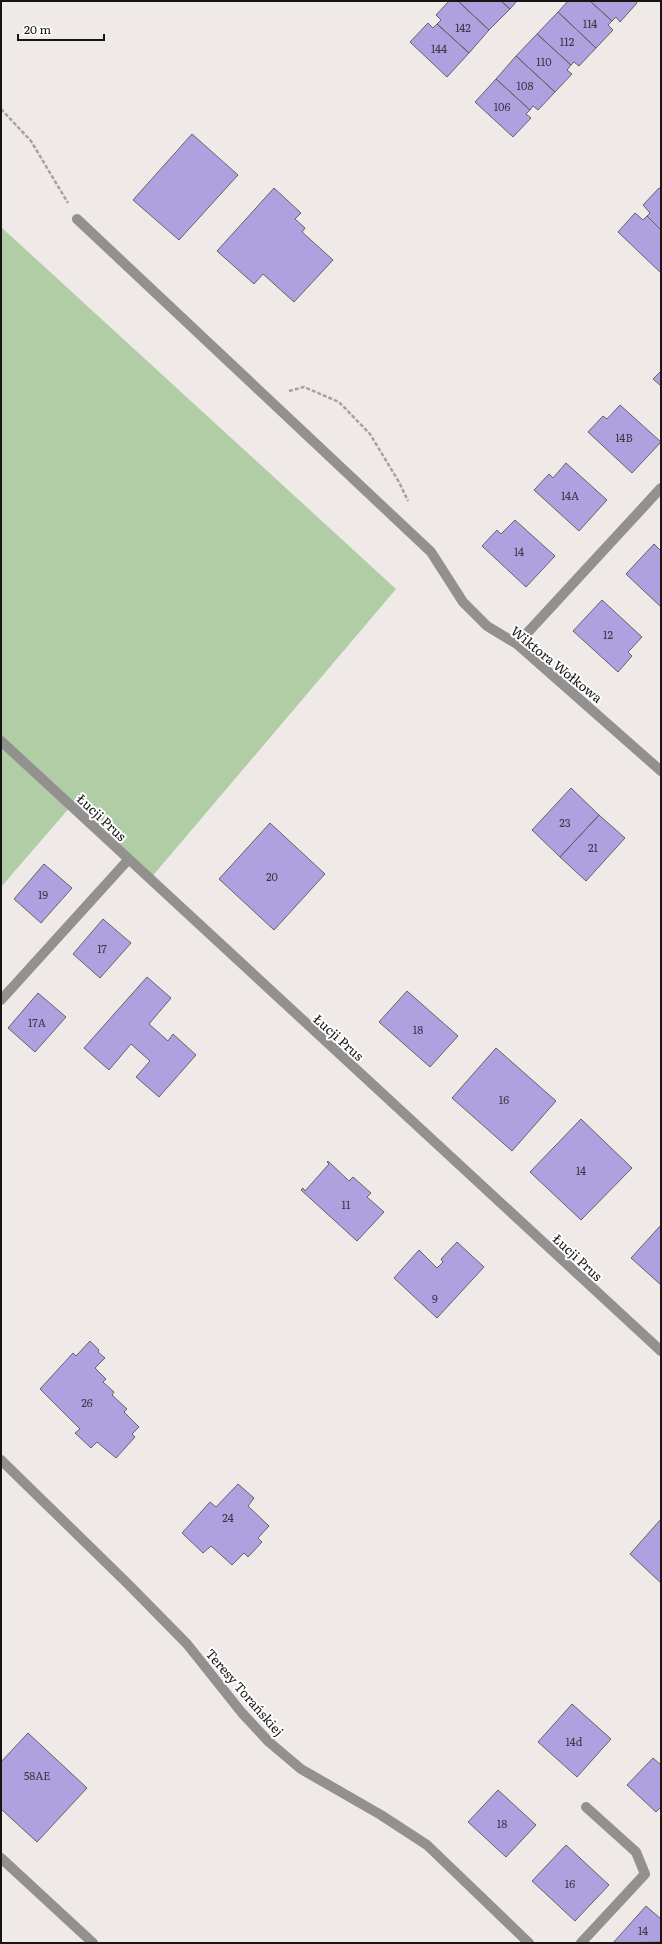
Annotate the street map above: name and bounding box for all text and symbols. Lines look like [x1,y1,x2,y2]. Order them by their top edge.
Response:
house number: 114 [583,15,597,31]
scale bar [18,16,104,42]
house number: 142 [455,19,471,35]
text: 20 m [24,20,51,38]
house number: 112 [560,33,575,49]
house number: 144 [431,40,447,56]
house number: 110 [536,53,552,69]
house number: 108 [517,77,533,93]
house number: 106 [494,98,510,114]
house number: 14B [615,429,633,445]
house number: 14A [561,487,579,503]
house number: 14 [514,543,524,559]
street label: Wiktora Wołkowa [507,621,607,707]
house number: 12 [603,626,613,642]
street label: Łucji Prus [73,789,131,845]
house number: 23 [559,814,571,830]
house number: 21 [588,839,599,855]
house number: 20 [266,868,278,884]
house number: 19 [38,886,48,902]
house number: 17 [97,940,107,956]
street label: Łucji Prus [310,1009,368,1065]
house number: 17A [28,1014,46,1030]
house number: 18 [413,1021,423,1037]
house number: 16 [499,1091,509,1107]
house number: 14 [576,1162,586,1178]
house number: 11 [342,1196,351,1212]
street label: Łucji Prus [549,1229,607,1285]
house number: 9 [432,1290,438,1306]
house number: 26 [81,1394,93,1410]
house number: 24 [222,1509,234,1525]
street label: Teresy Torańskiej [202,1644,288,1740]
house number: 14d [566,1733,583,1749]
house number: 58AE [24,1767,50,1783]
house number: 18 [497,1815,507,1831]
house number: 16 [565,1875,575,1891]
house number: 14 [638,1922,648,1938]

